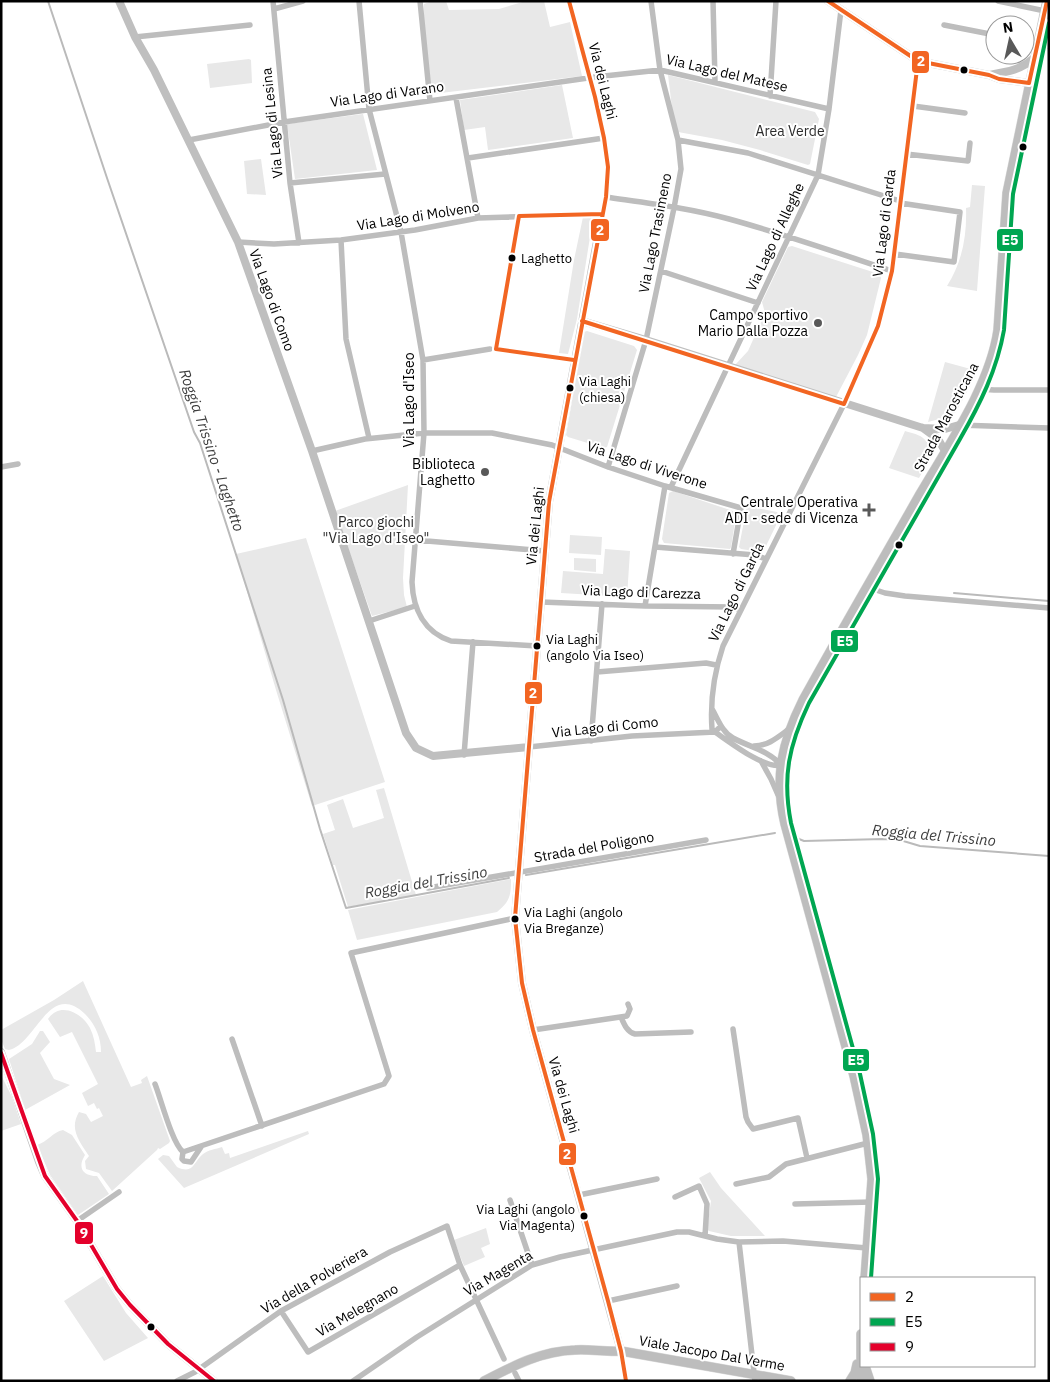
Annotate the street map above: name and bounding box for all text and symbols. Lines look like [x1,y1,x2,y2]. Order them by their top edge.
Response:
north arrow [985,15,1035,65]
text: N [1002,17,1014,37]
street label: Via dei Laghi [585,41,621,121]
street label: Via Lago del Matese [664,50,790,96]
line badge: 2 [911,50,930,74]
text: 2 [917,52,925,70]
unlabelled marker [959,65,969,75]
street label: Via Lago di Lesina [257,66,287,179]
street label: Via Lago di Varano [329,77,445,111]
park label: Area Verde [755,122,825,140]
unlabelled marker [1018,142,1028,152]
street label: Via Lago di Garda [868,168,900,278]
street label: Via Lago Trasimeno [635,171,675,294]
street label: Via Lago di Alleghe [742,179,808,294]
street label: Via Lago di Molveno [355,197,481,235]
line badge: 2 [590,218,610,242]
text: 2 [596,221,604,239]
line badge: E5 [996,228,1024,252]
text: E5 [1002,231,1018,249]
street label: Via Lago di Como [245,247,299,354]
place label: Laghetto [521,250,572,267]
marker: Laghetto [507,253,517,263]
place label: Campo sportivo Mario Dalla Pozza [698,306,809,340]
marker: Campo sportivo Mario Dalla Pozza [812,317,824,329]
street label: Via Lago d'Iseo [400,352,418,448]
street label: Strada Marosticana [910,359,983,475]
water label: Roggia Trissino - Laghetto [175,366,249,534]
place label: Via Laghi (chiesa) [579,373,631,406]
marker: Via Laghi (chiesa) [565,383,575,393]
street label: Via Lago di Viverone [584,437,710,493]
place label: Biblioteca Laghetto [412,455,476,489]
marker: Biblioteca Laghetto [479,466,491,478]
street label: Via dei Laghi [522,486,548,566]
place label: Centrale Operativa ADI - sede di Vicenza [725,493,859,527]
marker: Centrale Operativa ADI - sede di Vicenza [862,503,876,517]
park label: Parco giochi "Via Lago d'Iseo" [323,513,429,547]
street label: Via Lago di Garda [704,539,768,645]
unlabelled marker [894,540,904,550]
street label: Via Lago di Carezza [581,581,702,603]
line badge: E5 [830,629,859,653]
place label: Via Laghi (angolo Via Iseo) [546,631,644,664]
text: E5 [837,632,853,650]
marker: Via Laghi (angolo Via Iseo) [532,641,542,651]
line badge: 2 [524,681,543,705]
text: 2 [529,684,537,702]
street label: Via Lago di Como [551,712,659,742]
water label: Roggia del Trissino [871,820,997,850]
street label: Strada del Poligono [533,828,656,866]
water label: Roggia del Trissino [363,862,489,902]
place label: Via Laghi (angolo Via Breganze) [524,904,623,937]
marker: Via Laghi (angolo Via Breganze) [510,914,520,924]
line badge: E5 [842,1048,870,1072]
text: E5 [848,1051,864,1069]
street label: Via dei Laghi [544,1055,584,1135]
line badge: 2 [558,1142,577,1166]
text: 2 [563,1145,571,1163]
place label: Via Laghi (angolo Via Magenta) [476,1201,575,1234]
marker: Via Laghi (angolo Via Magenta) [579,1211,589,1221]
line badge: 9 [74,1221,94,1245]
text: 9 [80,1224,88,1242]
street label: Via della Polveriera [258,1242,371,1318]
street label: Via Magenta [460,1246,536,1300]
legend [860,1277,1035,1367]
street label: Via Melegnano [313,1279,401,1341]
text: 2 [905,1287,914,1306]
text: E5 [905,1312,923,1331]
unlabelled marker [146,1322,156,1332]
street label: Viale Jacopo Dal Verme [638,1331,787,1375]
text: 9 [905,1337,914,1356]

